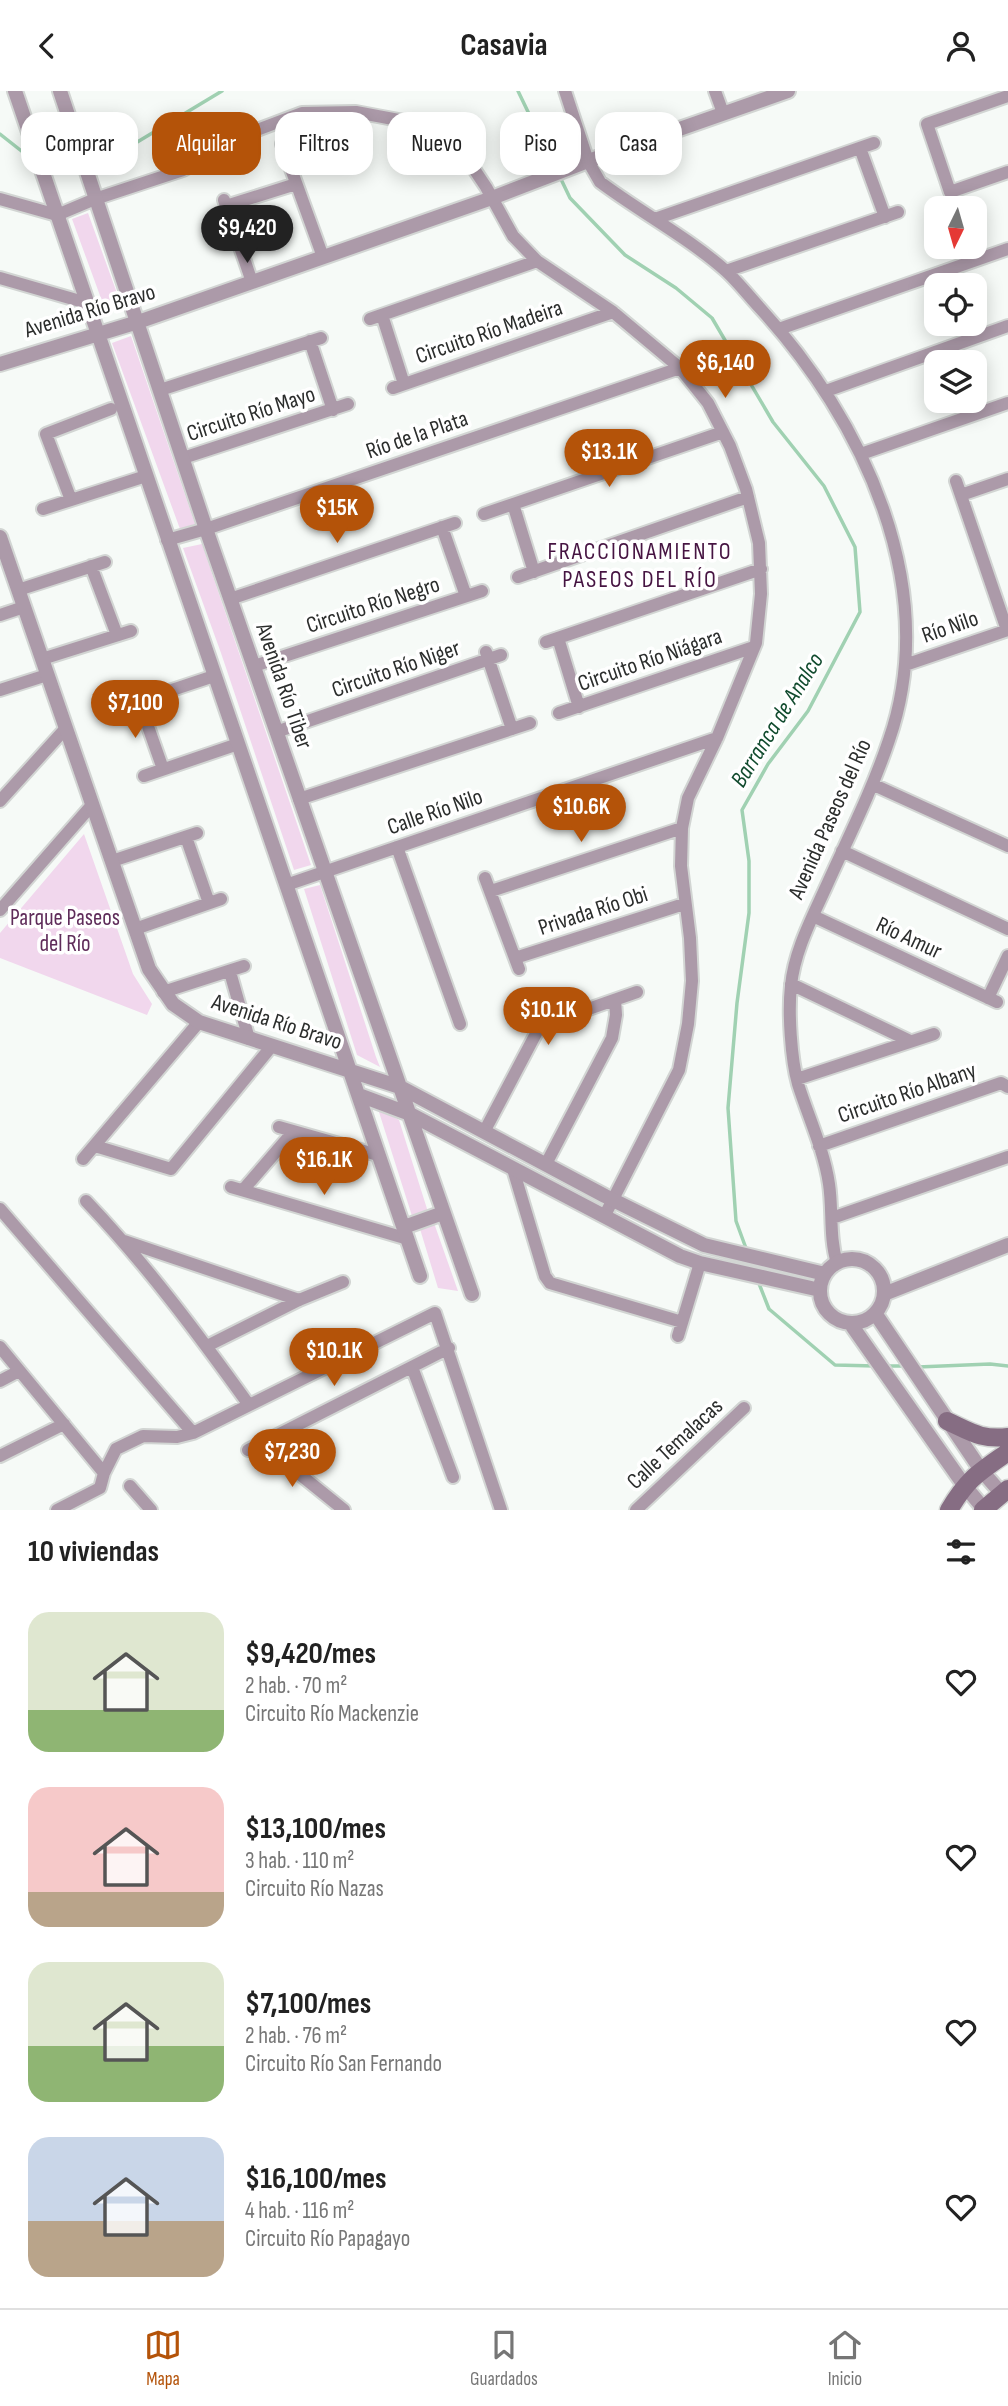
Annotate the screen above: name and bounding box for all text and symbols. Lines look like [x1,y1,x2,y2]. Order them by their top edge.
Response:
text: Casavia [460,26,548,65]
icon: back [28,27,66,65]
icon: person [942,27,980,65]
chip: Comprar [21,112,138,175]
chip: Alquilar [152,112,261,175]
chip: Filtros [275,112,373,175]
chip: Nuevo [387,112,486,175]
chip: Piso [500,112,581,175]
chip: Casa [595,112,682,175]
north arrow [924,196,987,259]
map controls [924,196,987,413]
pin: $9,420 [190,205,304,265]
text: $9,420 [217,214,277,242]
button: locate [924,273,987,336]
street label: Avenida Río Bravo [20,278,159,344]
street label: Circuito Río Madeira [412,294,566,370]
pin: $6,140 [668,341,782,400]
text: $6,140 [696,349,754,377]
button: layers [924,350,987,413]
street label: Circuito Río Mayo [183,380,319,448]
street label: Río de la Plata [362,405,472,465]
pin: $13.1K [552,429,666,489]
text: $13.1K [580,438,638,466]
pin: $15K [296,485,378,545]
text: $15K [316,494,358,522]
district label: FRACCIONAMIENTO PASEOS DEL RÍO [547,537,733,594]
street label: Circuito Río Negro [303,570,443,640]
street label: Río Nilo [918,604,982,650]
street label: Avenida Río Tiber [249,619,319,753]
street label: Circuito Río Niágara [574,622,726,698]
street label: Circuito Río Niger [328,634,464,704]
water label: Barranca de Analco [724,647,830,792]
pin: $7,100 [78,681,192,740]
text: $7,100 [107,689,163,717]
street label: Avenida Paseos del Río [782,735,878,904]
street label: Calle Río Nilo [384,783,486,841]
pin: $10.6K [524,785,638,844]
text: $10.6K [552,793,610,821]
street label: Privada Río Obi [535,880,651,942]
park label: Parque Paseos del Río [10,904,120,958]
street label: Río Amur [872,911,947,966]
street label: Avenida Río Bravo [207,987,346,1056]
pin: $10.1K [491,988,605,1047]
text: $10.1K [519,996,577,1024]
street label: Circuito Río Albany [834,1056,980,1130]
pin: $16.1K [267,1137,381,1197]
text: $16.1K [295,1146,353,1174]
pin: $10.1K [277,1329,391,1388]
text: $10.1K [305,1337,363,1365]
street label: Calle Temalacas [621,1393,729,1495]
pin: $7,230 [235,1429,349,1489]
text: $7,230 [264,1438,320,1466]
icon: filters [942,1533,980,1571]
text: 10 viviendas [28,1534,159,1570]
text: $9,420/mes [245,1636,376,1672]
icon: home [84,1640,168,1724]
icon: heart [942,1663,980,1701]
text: 2 hab. · 70 m² [245,1672,347,1700]
text: Circuito Río Mackenzie [245,1700,419,1728]
text: $13,100/mes [245,1811,386,1847]
icon: home [84,1815,168,1899]
icon: heart [942,1838,980,1876]
text: 3 hab. · 110 m² [245,1847,355,1875]
text: Circuito Río Nazas [245,1875,384,1903]
text: $7,100/mes [245,1986,371,2022]
icon: home [84,1990,168,2074]
icon: heart [942,2013,980,2051]
text: 2 hab. · 76 m² [245,2022,347,2050]
text: Circuito Río San Fernando [245,2050,442,2078]
text: $16,100/mes [245,2161,387,2197]
icon: home [84,2165,168,2249]
icon: heart [942,2188,980,2226]
text: 4 hab. · 116 m² [245,2197,354,2225]
text: Circuito Río Papagayo [245,2225,410,2253]
tab: Mapa [144,2326,182,2391]
tab: Guardados [470,2326,538,2391]
tab: Inicio [826,2326,864,2391]

